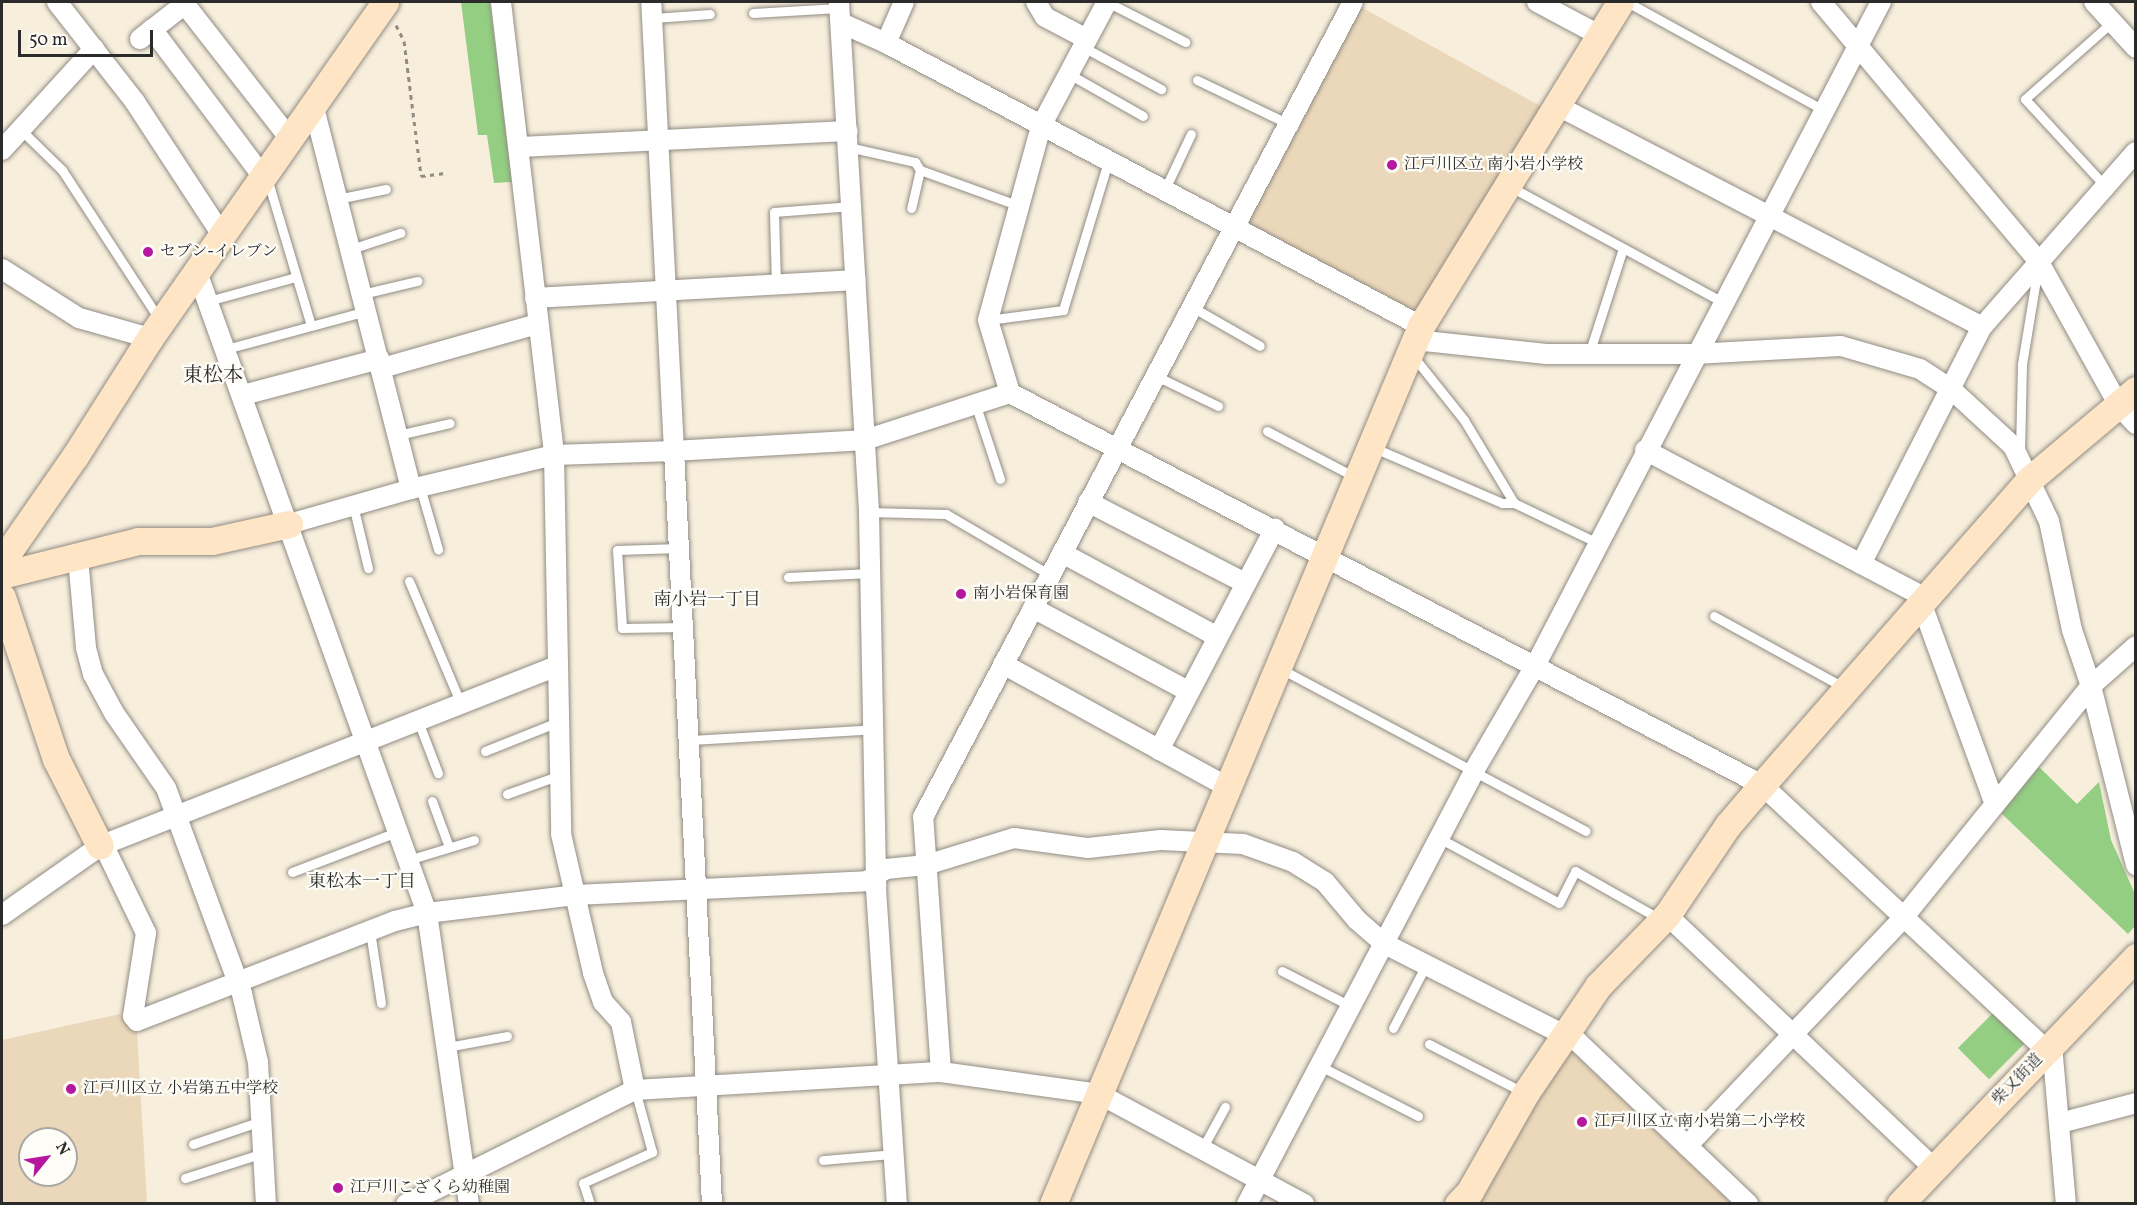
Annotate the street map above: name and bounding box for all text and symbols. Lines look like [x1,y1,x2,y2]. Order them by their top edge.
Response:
scale bar [21,18,156,56]
text: 50 m [29,28,68,53]
place label: 江戸川区立 南小岩小学校 [1404,155,1583,175]
marker: 江戸川区立 南小岩小学校 [1385,158,1399,172]
place label: セブン-イレブン [160,242,279,262]
marker: セブン-イレブン [141,245,155,259]
district label: 東松本 [183,364,243,388]
place label: 南小岩保育園 [973,584,1069,604]
marker: 南小岩保育園 [954,587,968,601]
district label: 南小岩一丁目 [653,590,761,612]
district label: 東松本一丁目 [308,872,416,894]
street label: 柴又街道 [1989,1050,2047,1110]
place label: 江戸川区立 小岩第五中学校 [83,1079,278,1099]
marker: 江戸川区立 小岩第五中学校 [64,1082,78,1096]
place label: 江戸川区立 南小岩第二小学校 [1594,1112,1805,1132]
marker: 江戸川区立 南小岩第二小学校 [1575,1115,1589,1129]
north arrow [18,1127,78,1187]
text: N [49,1138,74,1160]
place label: 江戸川こざくら幼稚園 [350,1178,510,1198]
marker: 江戸川こざくら幼稚園 [331,1181,345,1195]

